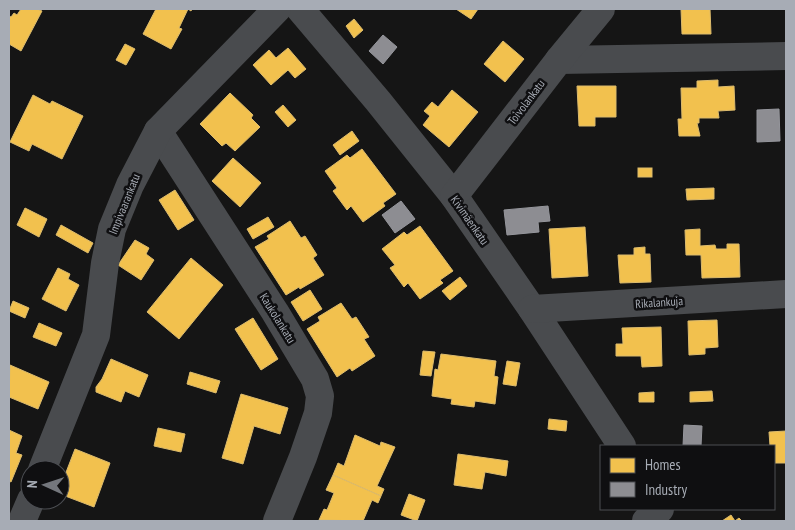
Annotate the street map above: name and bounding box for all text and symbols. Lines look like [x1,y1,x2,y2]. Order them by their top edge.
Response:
street label: Toivolankatu [504,76,548,128]
street label: Impivaarankatu [105,172,143,236]
street label: Kivimäenkatu [448,193,492,247]
street label: Kaukolankatu [257,290,299,346]
street label: Rikalankuja [635,293,684,311]
legend [600,445,775,510]
text: Homes [645,455,681,474]
north arrow [20,460,70,510]
text: N [23,480,41,489]
text: Industry [645,480,687,499]

